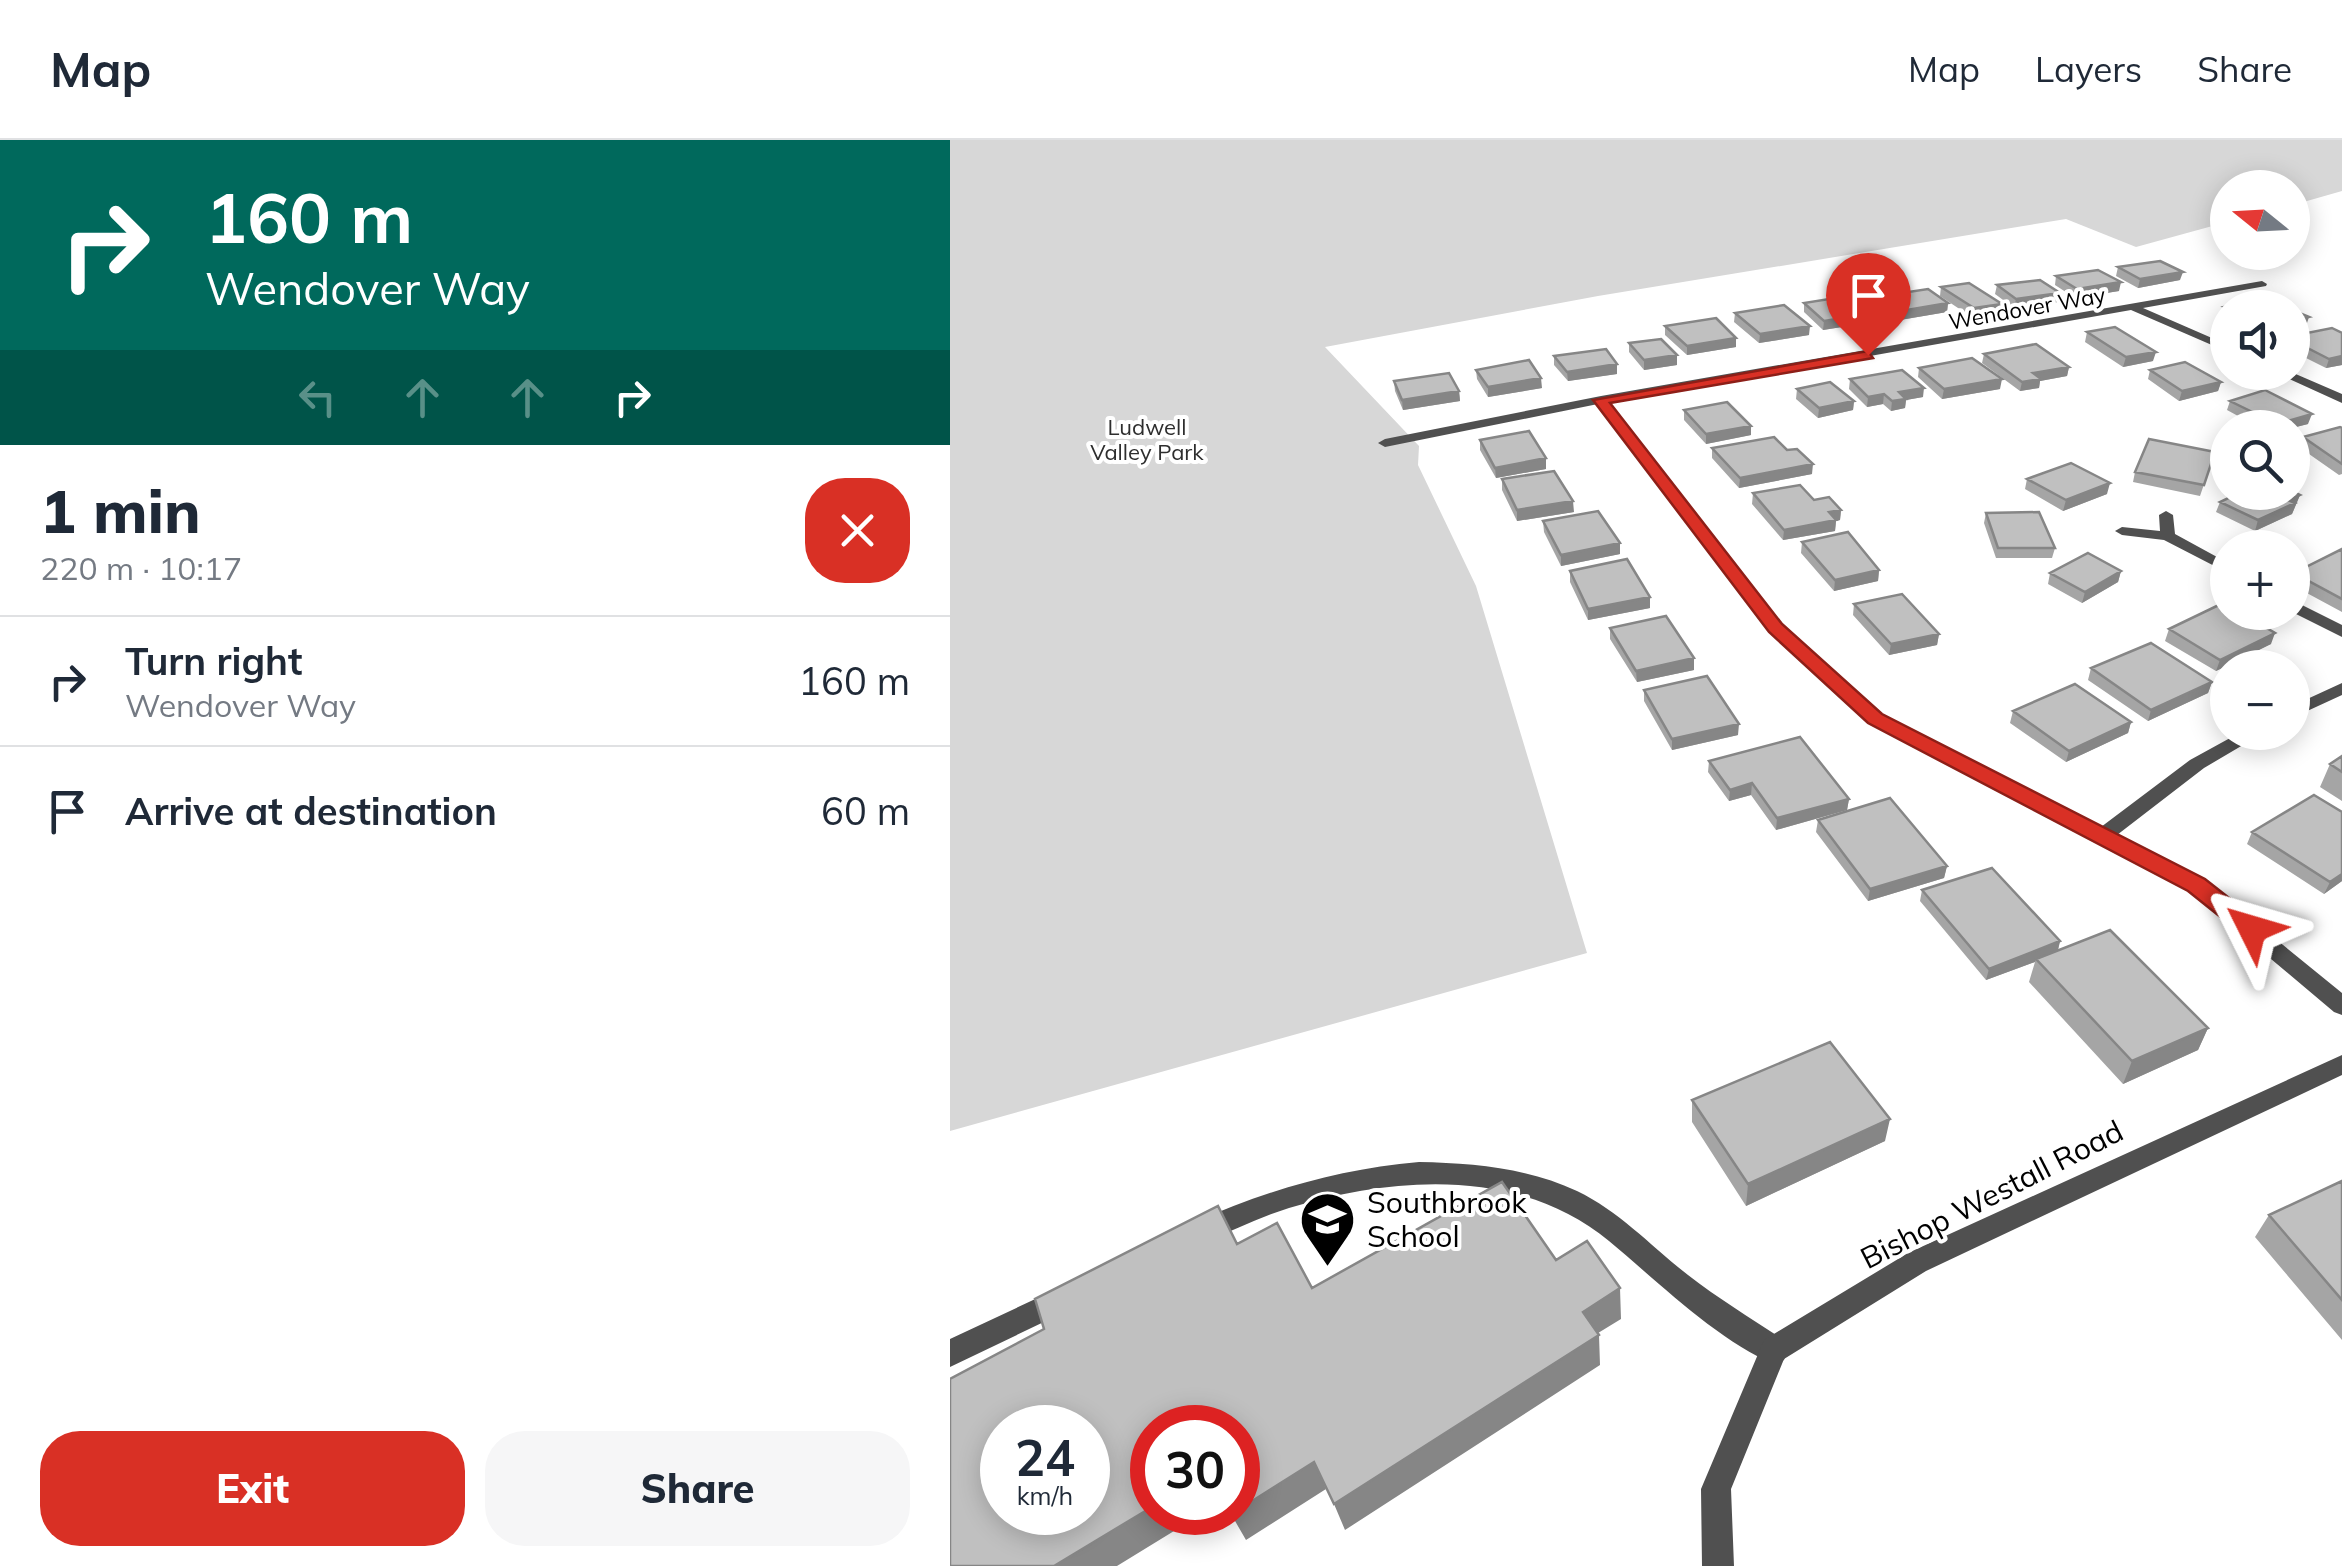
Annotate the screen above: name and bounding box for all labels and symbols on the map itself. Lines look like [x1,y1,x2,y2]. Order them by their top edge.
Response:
north arrow [2210,170,2310,270]
pin [1826,253,1911,356]
street label: Wendover Way [1946,280,2108,336]
park label: Ludwell Valley Park [1090,413,1204,466]
position arrow [2200,877,2304,981]
street label: Bishop Westall Road [1854,1111,2129,1277]
place label: Southbrook School [1367,1183,1527,1255]
school or university icon: Southbrook School [1298,1190,1358,1269]
speed limit sign: 30 [1130,1405,1260,1535]

